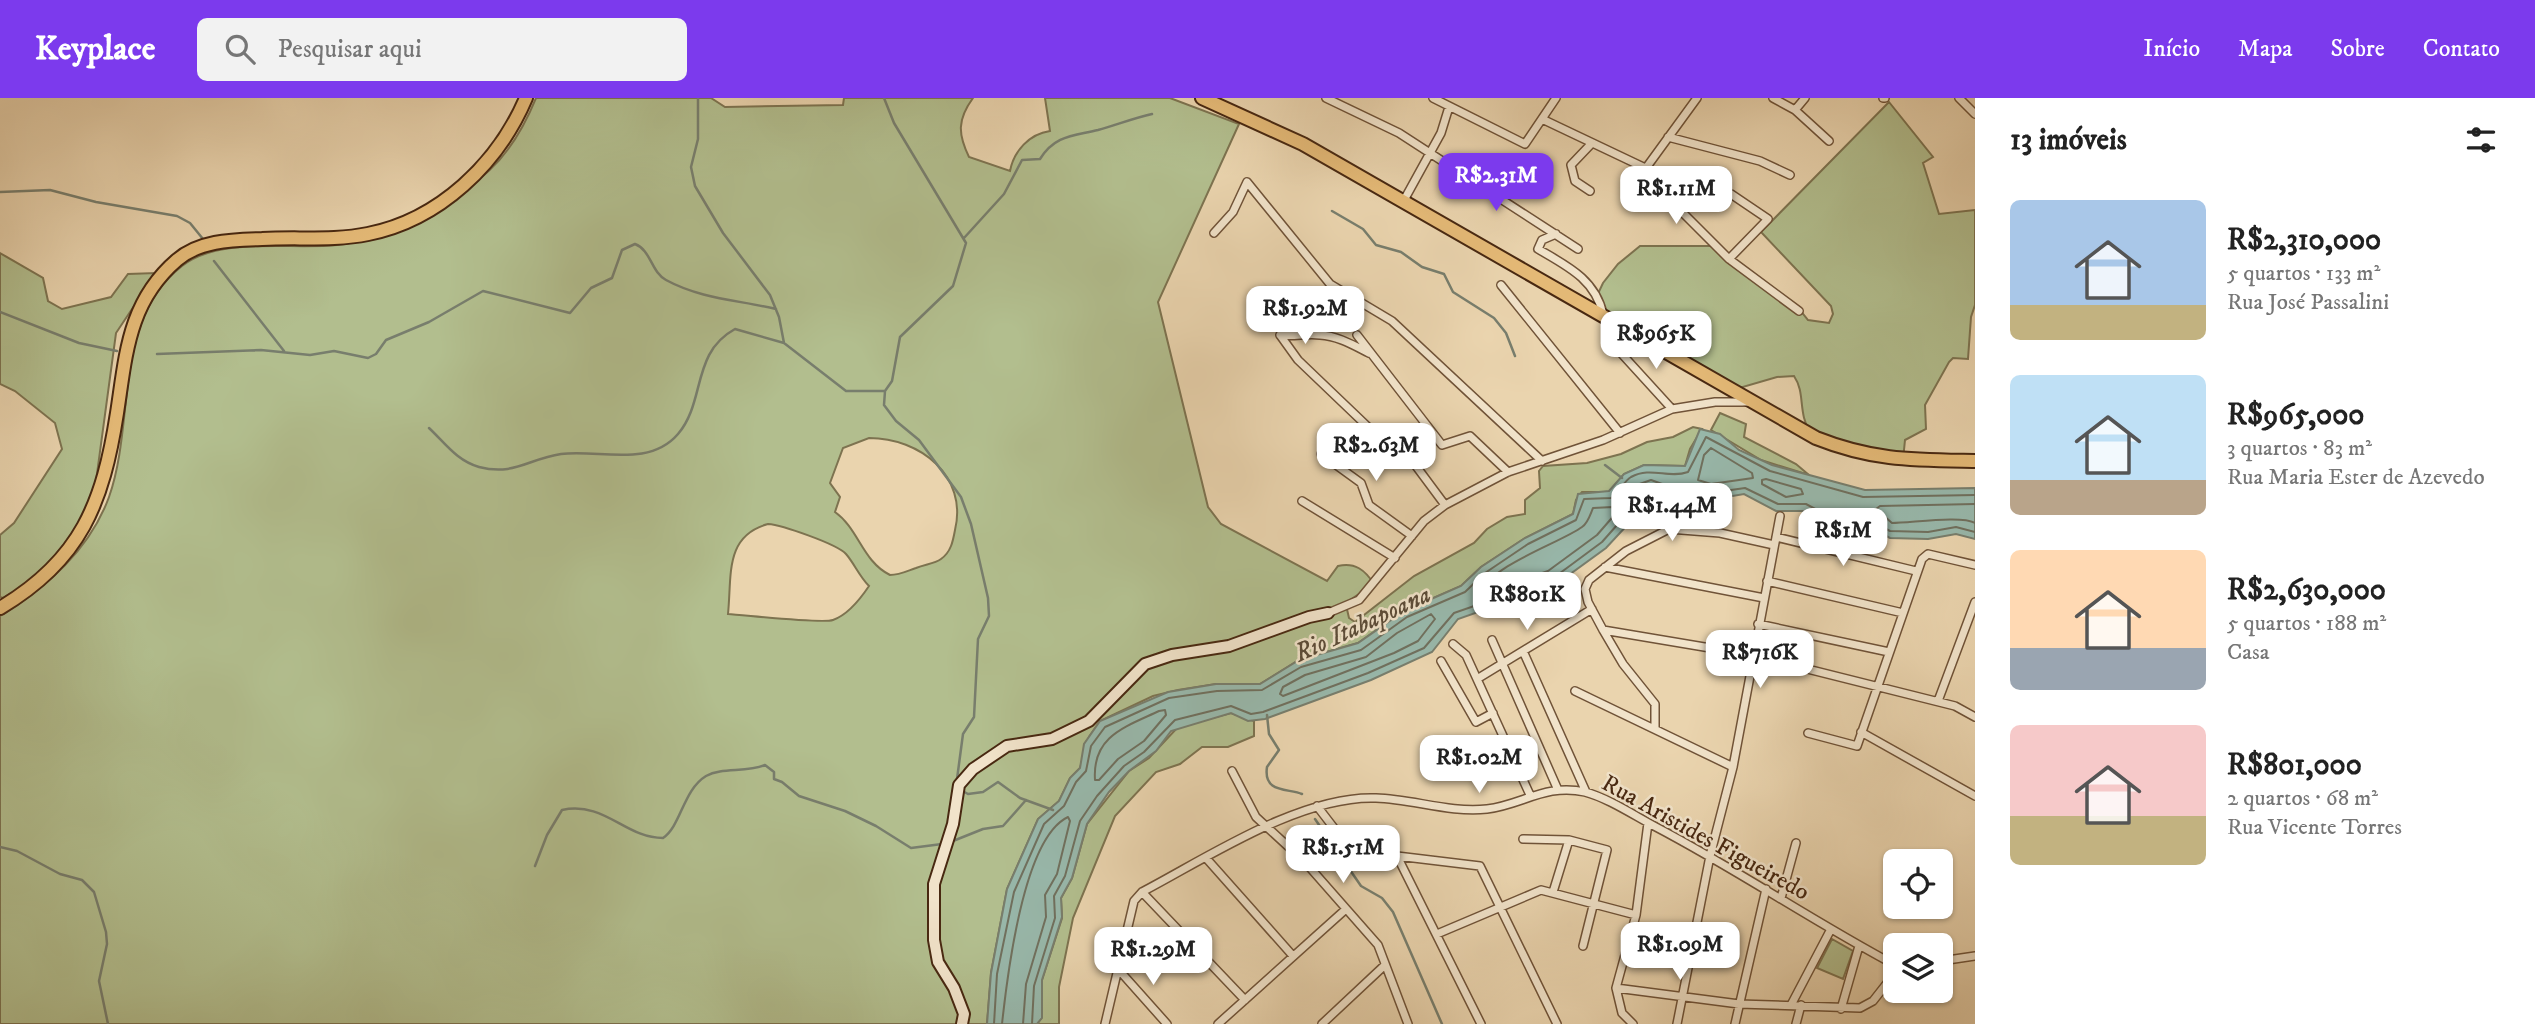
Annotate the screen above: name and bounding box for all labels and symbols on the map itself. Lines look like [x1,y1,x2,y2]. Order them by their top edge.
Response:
pin: R$2.31M [1431,153,1561,213]
pin: R$1.11M [1611,166,1741,226]
pin: R$1.92M [1240,286,1370,346]
pin: R$965K [1599,312,1713,371]
pin: R$2.63M [1311,424,1441,483]
pin: R$1.44M [1607,484,1737,543]
pin: R$1M [1802,508,1884,568]
pin: R$801K [1470,573,1584,632]
water label: Rio Itabapoana [1288,578,1436,671]
pin: R$716K [1703,630,1817,690]
pin: R$1.02M [1414,736,1544,795]
street label: Rua Aristides Figueiredo [1596,768,1815,907]
pin: R$1.51M [1278,826,1408,885]
pin: R$1.09M [1615,922,1745,982]
pin: R$1.29M [1088,928,1218,987]

